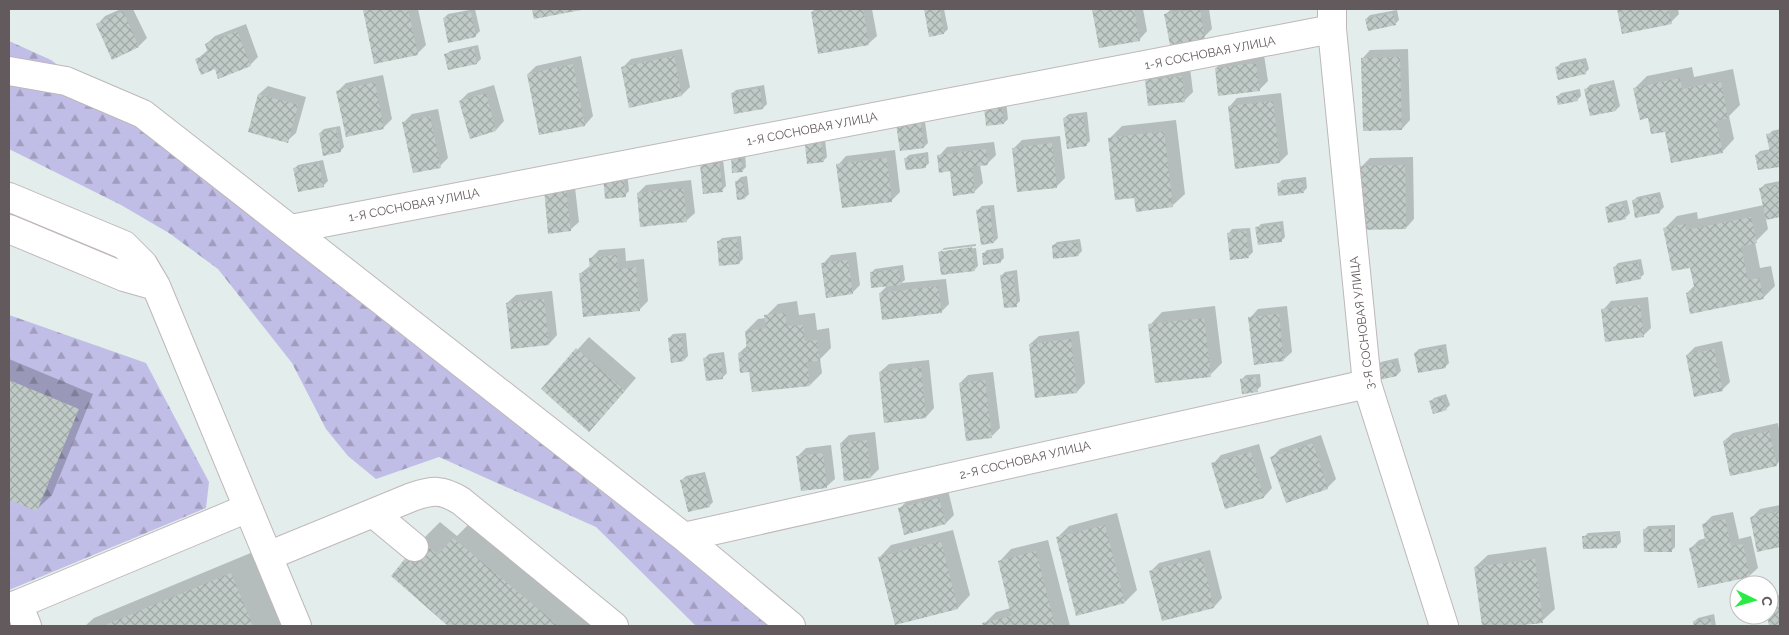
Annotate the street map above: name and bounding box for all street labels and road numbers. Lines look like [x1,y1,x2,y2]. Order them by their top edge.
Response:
street label: 1-Я СОСНОВАЯ УЛИЦА [1143,33,1277,73]
street label: 1-Я СОСНОВАЯ УЛИЦА [745,109,879,149]
street label: 1-Я СОСНОВАЯ УЛИЦА [347,185,481,225]
street label: 3-Я СОСНОВАЯ УЛИЦА [1347,256,1377,390]
street label: 2-Я СОСНОВАЯ УЛИЦА [958,438,1092,482]

